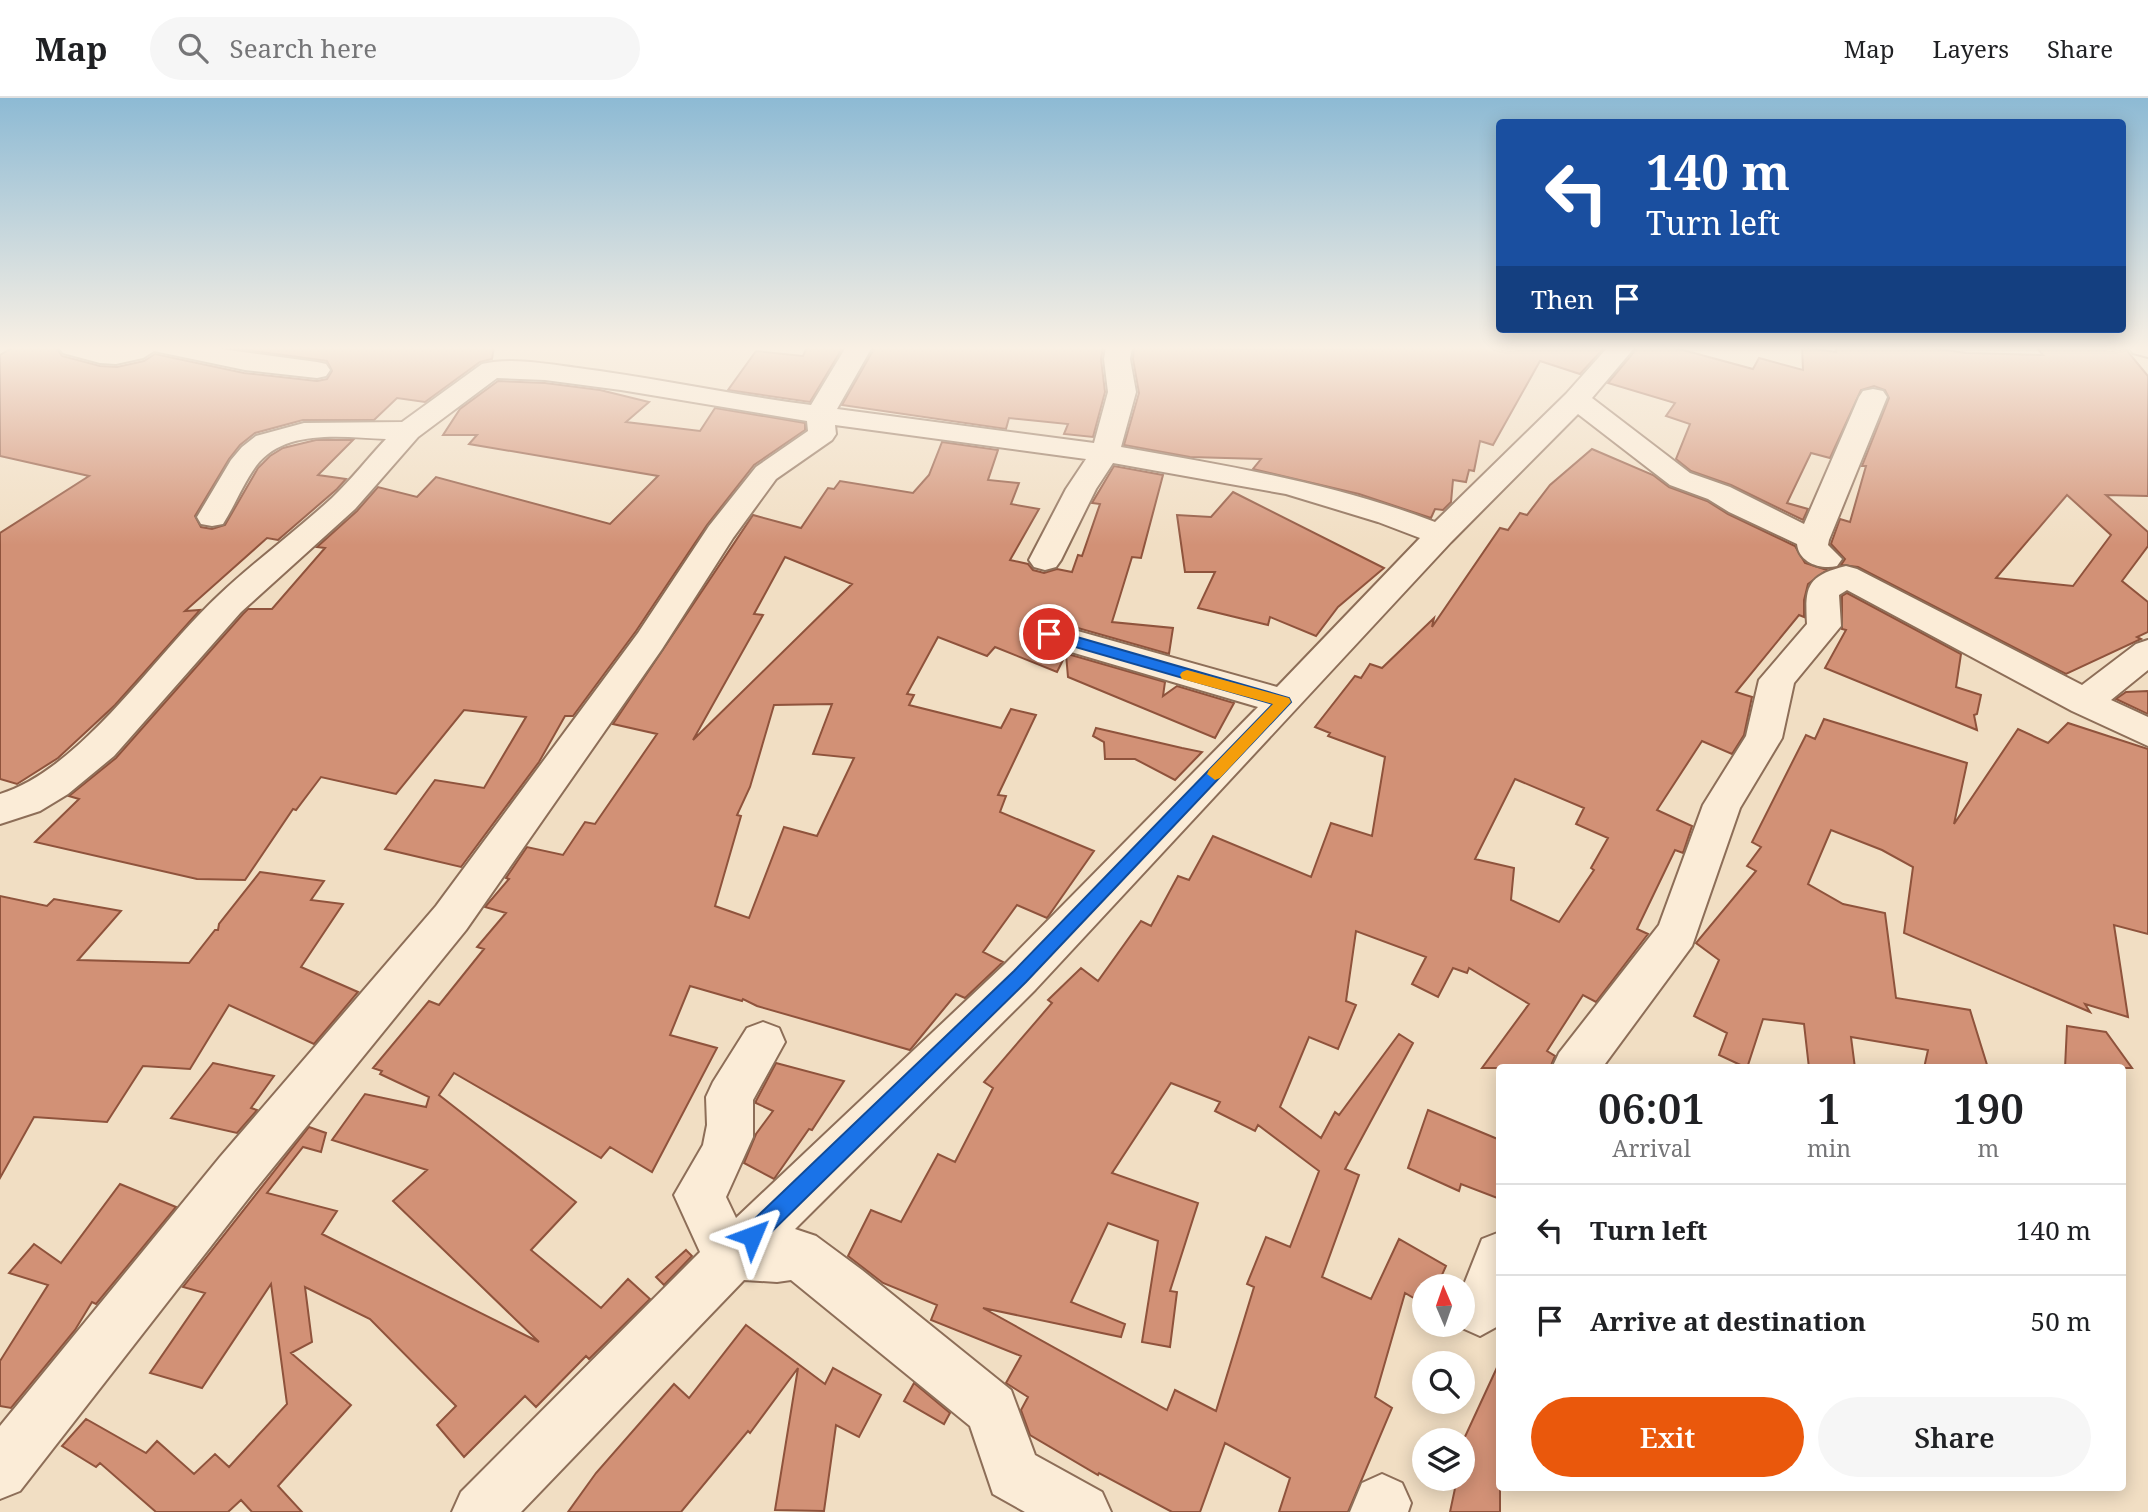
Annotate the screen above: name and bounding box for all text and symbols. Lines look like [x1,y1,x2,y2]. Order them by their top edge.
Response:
search box [150,17,640,80]
text: Map [35,26,108,71]
icon: search [174,29,212,67]
text: Search here [230,30,377,66]
text: Map [1844,32,1895,65]
text: Layers [1933,32,2009,65]
text: Share [2047,32,2113,65]
text: 140 m [1646,138,1790,204]
icon: left [1531,147,1622,238]
text: Turn left [1646,201,1780,244]
icon: arrive [1608,280,1646,318]
text: Then [1531,281,1594,317]
pin [1019,604,1079,664]
icon: arrive [1030,615,1068,653]
text: 06:01 [1598,1079,1705,1136]
text: 1 [1817,1079,1841,1136]
text: 190 [1953,1079,2024,1136]
text: Arrival [1612,1132,1691,1164]
text: min [1807,1132,1851,1164]
text: m [1978,1132,1999,1164]
position arrow [715,1199,789,1273]
icon: left [1531,1211,1569,1249]
text: Turn left [1590,1212,1707,1248]
text: 140 m [2016,1212,2091,1248]
north arrow [1412,1274,1475,1337]
map controls [1412,1274,1475,1491]
icon: arrive [1531,1302,1569,1340]
text: Arrive at destination [1590,1303,1866,1339]
text: 50 m [2031,1303,2091,1339]
button: search [1412,1351,1475,1414]
button: Exit [1531,1397,1804,1477]
button: Share [1818,1397,2091,1477]
button: layers [1412,1428,1475,1491]

